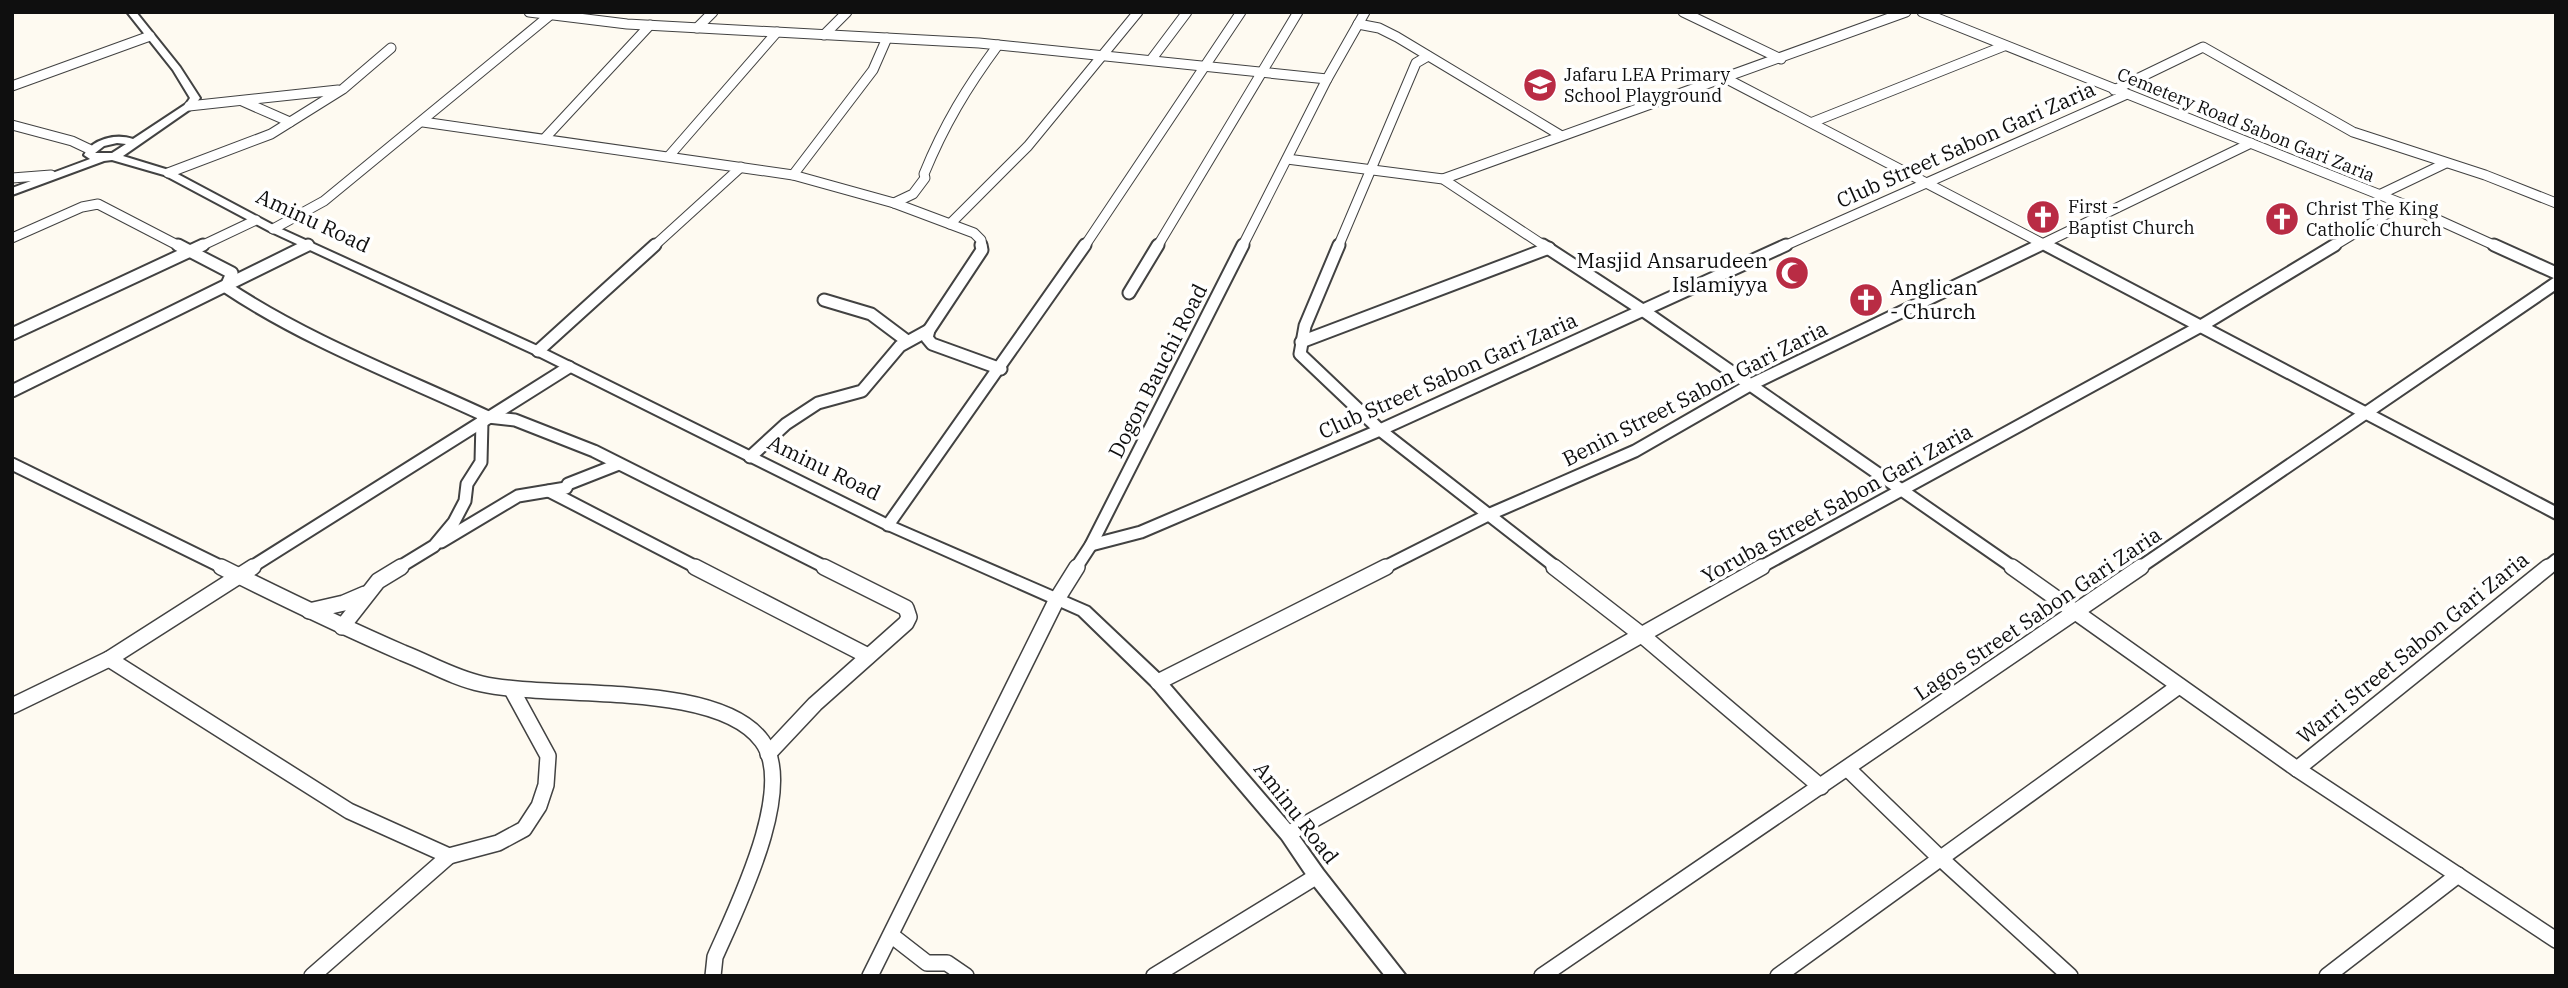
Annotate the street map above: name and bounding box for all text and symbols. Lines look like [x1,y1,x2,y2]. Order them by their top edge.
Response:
street label: Cemetery Road Sabon Gari Zaria [2114,62,2379,187]
place label: Jafaru LEA Primary School Playground [1564,63,1730,107]
school or university icon: Jafaru LEA Primary School Playground [1521,66,1559,104]
street label: Club Street Sabon Gari Zaria [1832,74,2099,214]
street label: Aminu Road [252,182,375,259]
place label: First - Baptist Church [2068,195,2195,239]
place label: Christ The King Catholic Church [2306,197,2442,241]
church icon: First - Baptist Church [2024,198,2062,236]
church icon: Christ The King Catholic Church [2263,200,2301,238]
place label: Masjid Ansarudeen Islamiyya [1576,246,1768,298]
mosque icon: Masjid Ansarudeen Islamiyya [1773,254,1811,292]
place label: Anglican - Church [1890,273,1978,325]
street label: Dogon Bauchi Road [1101,278,1213,462]
church icon: Anglican - Church [1847,281,1885,319]
street label: Club Street Sabon Gari Zaria [1314,305,1581,445]
street label: Benin Street Sabon Gari Zaria [1557,314,1832,472]
street label: Yoruba Street Sabon Gari Zaria [1696,417,1977,589]
street label: Aminu Road [763,428,886,507]
street label: Lagos Street Sabon Gari Zaria [1908,520,2166,707]
street label: Warri Street Sabon Gari Zaria [2291,545,2534,750]
street label: Aminu Road [1248,756,1346,869]

